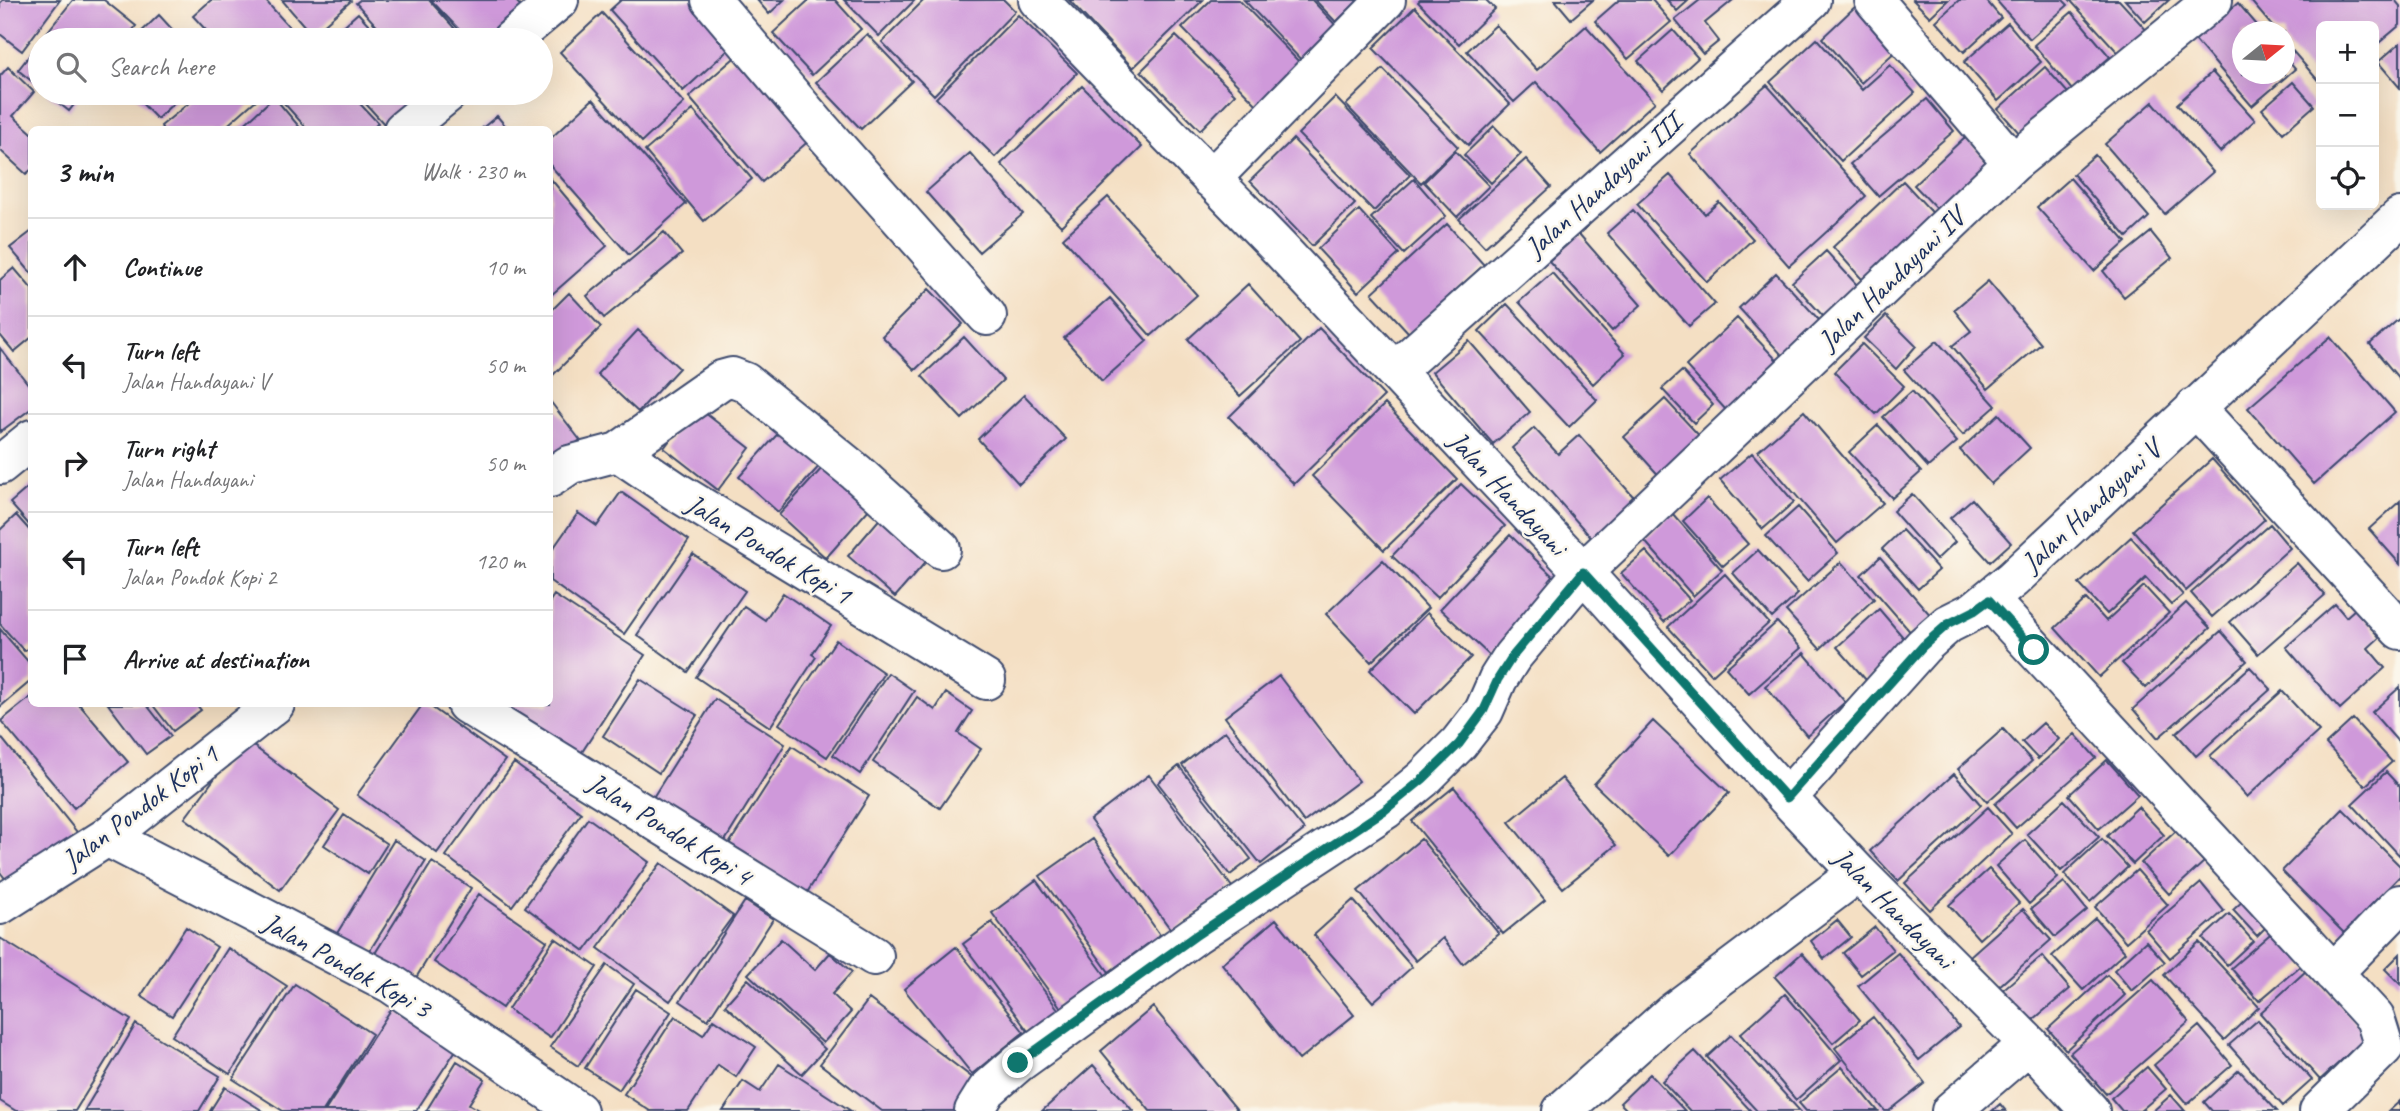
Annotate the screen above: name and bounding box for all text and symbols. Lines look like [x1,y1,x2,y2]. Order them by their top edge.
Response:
north arrow [2232,21,2295,84]
map controls [2316,21,2379,210]
button: + [2316,21,2379,84]
search box [28,28,553,105]
icon: search [52,48,90,86]
text: Search here [108,50,214,83]
button: − [2316,84,2379,147]
street label: Jalan Handayani III [1516,102,1693,266]
button: locate [2316,147,2379,210]
text: 3 min [56,153,113,191]
text: Walk · 230 m [421,157,525,186]
street label: Jalan Handayani IV [1809,197,1975,359]
icon: ahead [56,248,94,286]
text: Continue [123,251,201,284]
text: 10 m [486,253,525,282]
text: Turn left [123,334,198,367]
icon: left [56,346,94,384]
text: 50 m [486,351,525,380]
text: Jalan Handayani V [123,367,269,396]
street label: Jalan Handayani [1440,422,1577,565]
street label: Jalan Handayani V [2012,429,2172,581]
text: Turn right [123,432,214,465]
icon: right [56,444,94,482]
text: 50 m [486,449,525,478]
text: Jalan Handayani [123,465,252,494]
street label: Jalan Pondok Kopi 1 [678,485,859,613]
text: Turn left [123,530,198,563]
icon: left [56,542,94,580]
text: 120 m [476,547,525,576]
text: Jalan Pondok Kopi 2 [123,563,276,592]
route start [2018,634,2049,665]
icon: arrive [56,640,94,678]
text: Arrive at destination [123,643,309,676]
street label: Jalan Pondok Kopi 1 [53,736,226,878]
street label: Jalan Pondok Kopi 4 [580,764,761,895]
street label: Jalan Handayani [1824,838,1965,979]
street label: Jalan Pondok Kopi 3 [255,903,439,1027]
route end [1002,1047,1033,1078]

